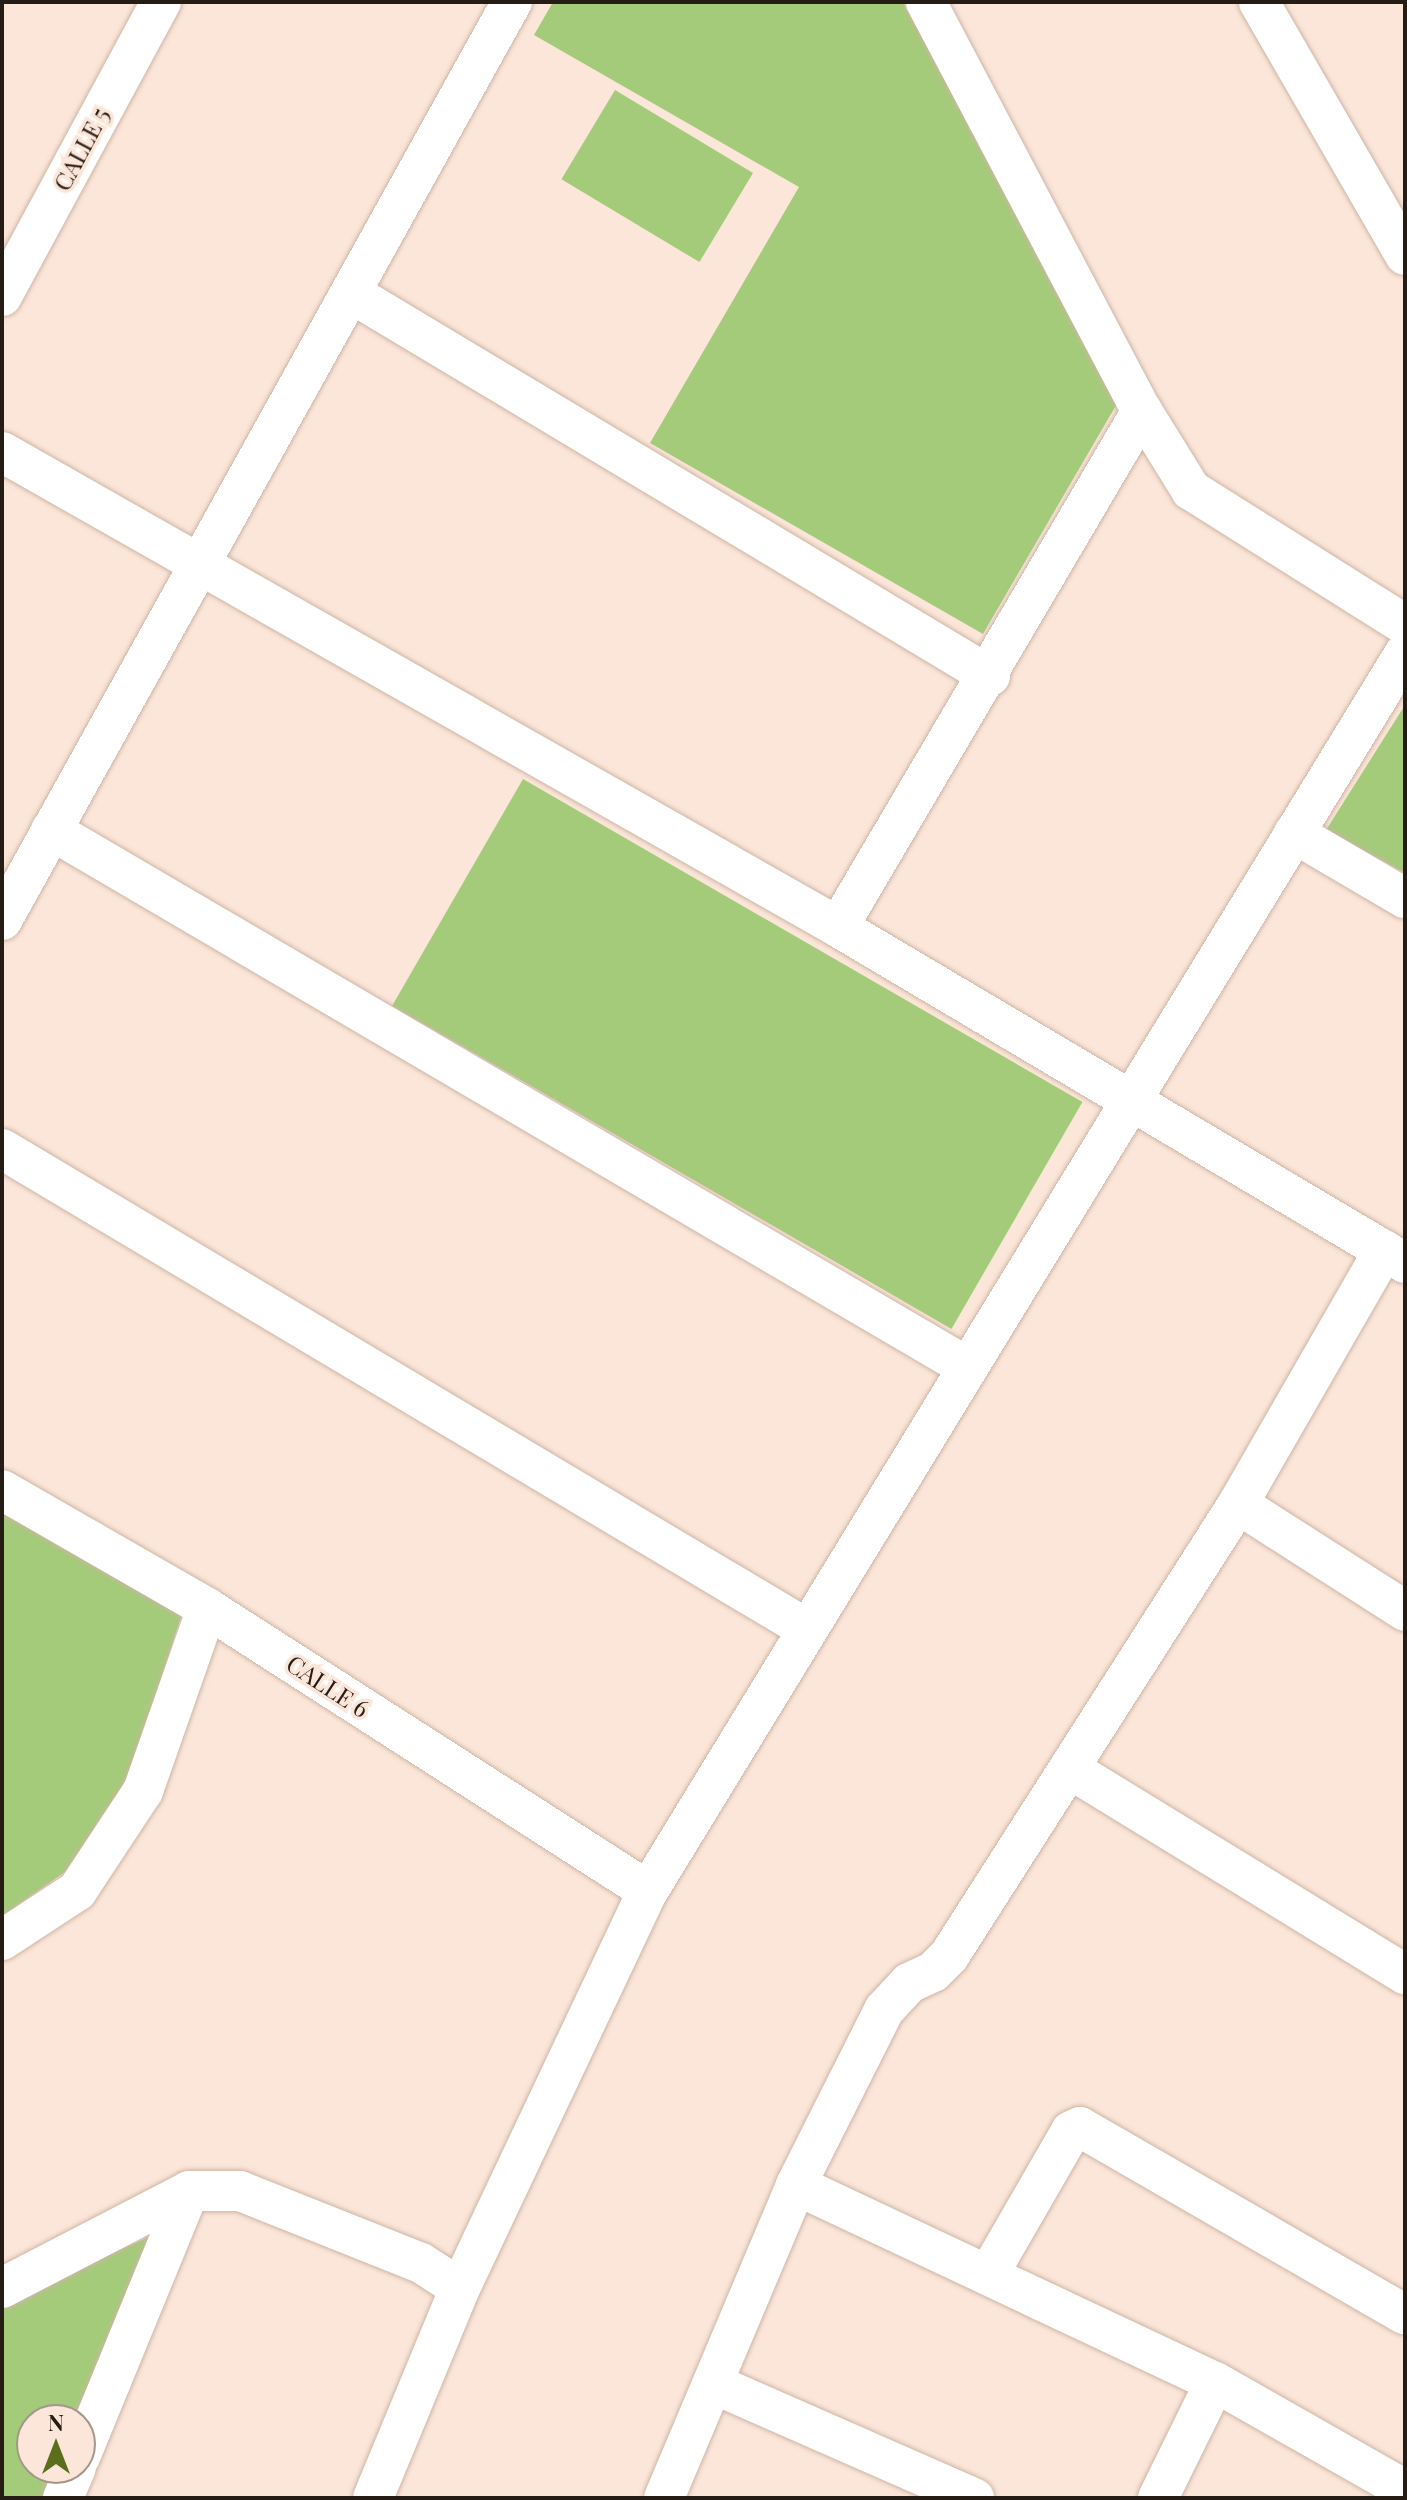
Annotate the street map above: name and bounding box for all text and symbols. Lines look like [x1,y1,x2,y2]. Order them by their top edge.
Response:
street label: CALLE 5 [47,103,115,195]
street label: CALLE 6 [281,1649,375,1723]
north arrow [16,2404,96,2484]
text: N [48,2407,64,2437]

